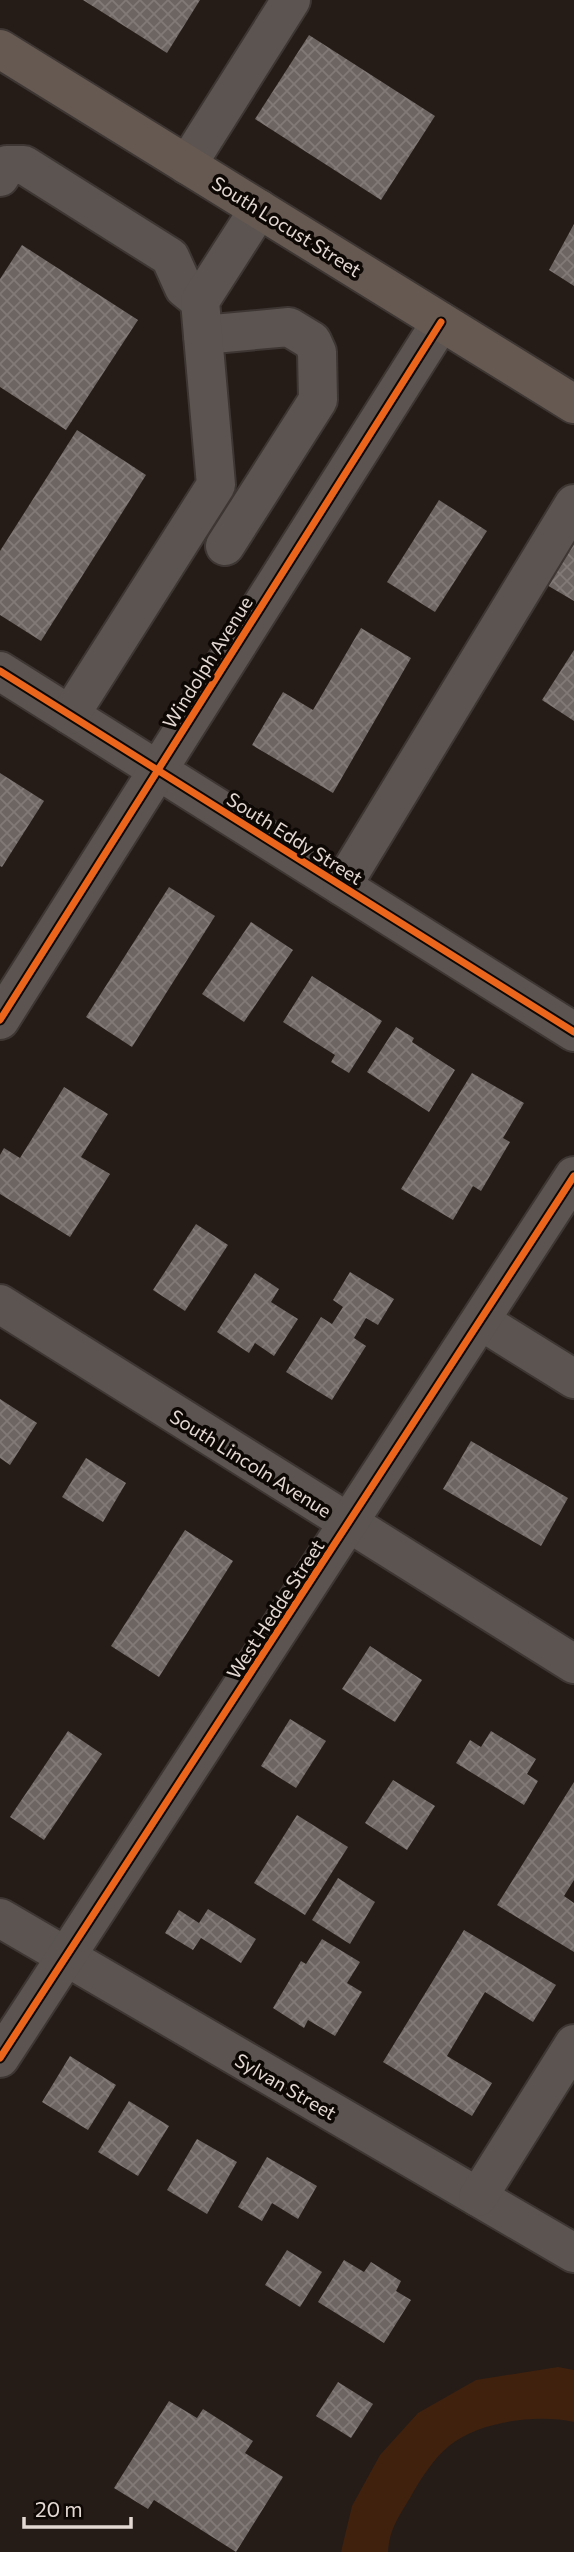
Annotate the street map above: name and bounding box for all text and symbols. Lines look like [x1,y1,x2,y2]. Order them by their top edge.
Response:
street label: South Locust Street [208,171,366,281]
street label: Windolph Avenue [157,592,257,732]
street label: South Eddy Street [223,787,367,889]
street label: South Lincoln Avenue [166,1404,336,1522]
street label: West Hedde Street [221,1535,329,1683]
street label: Sylvan Street [231,2048,341,2124]
scale bar [24,2486,131,2530]
text: 20 m [35,2496,83,2521]

